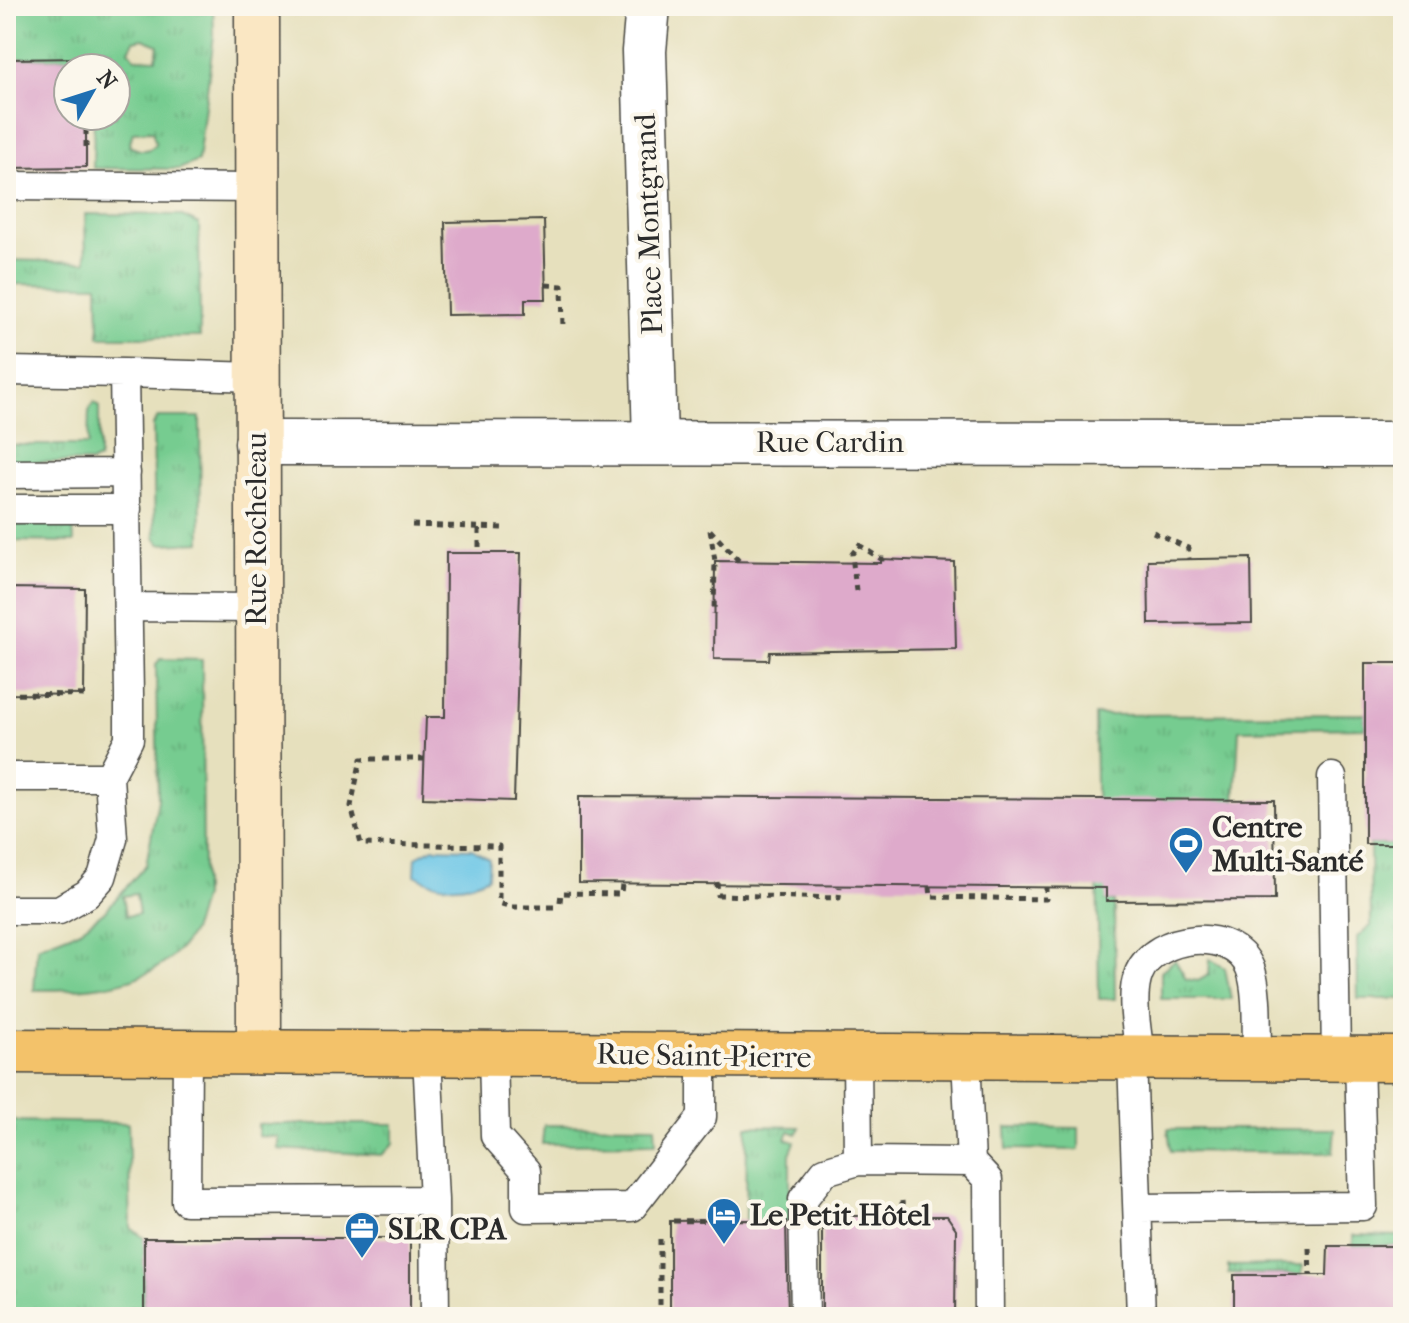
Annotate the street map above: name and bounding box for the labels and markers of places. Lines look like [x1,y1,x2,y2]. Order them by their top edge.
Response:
place label: Centre Multi-Santé [1212,810,1364,879]
sports icon: Centre Multi-Santé [1167,825,1205,875]
hotel icon: Le Petit Hôtel [705,1196,743,1246]
place label: Le Petit Hôtel [750,1198,931,1233]
office icon: SLR CPA [343,1210,381,1260]
place label: SLR CPA [388,1212,508,1247]

